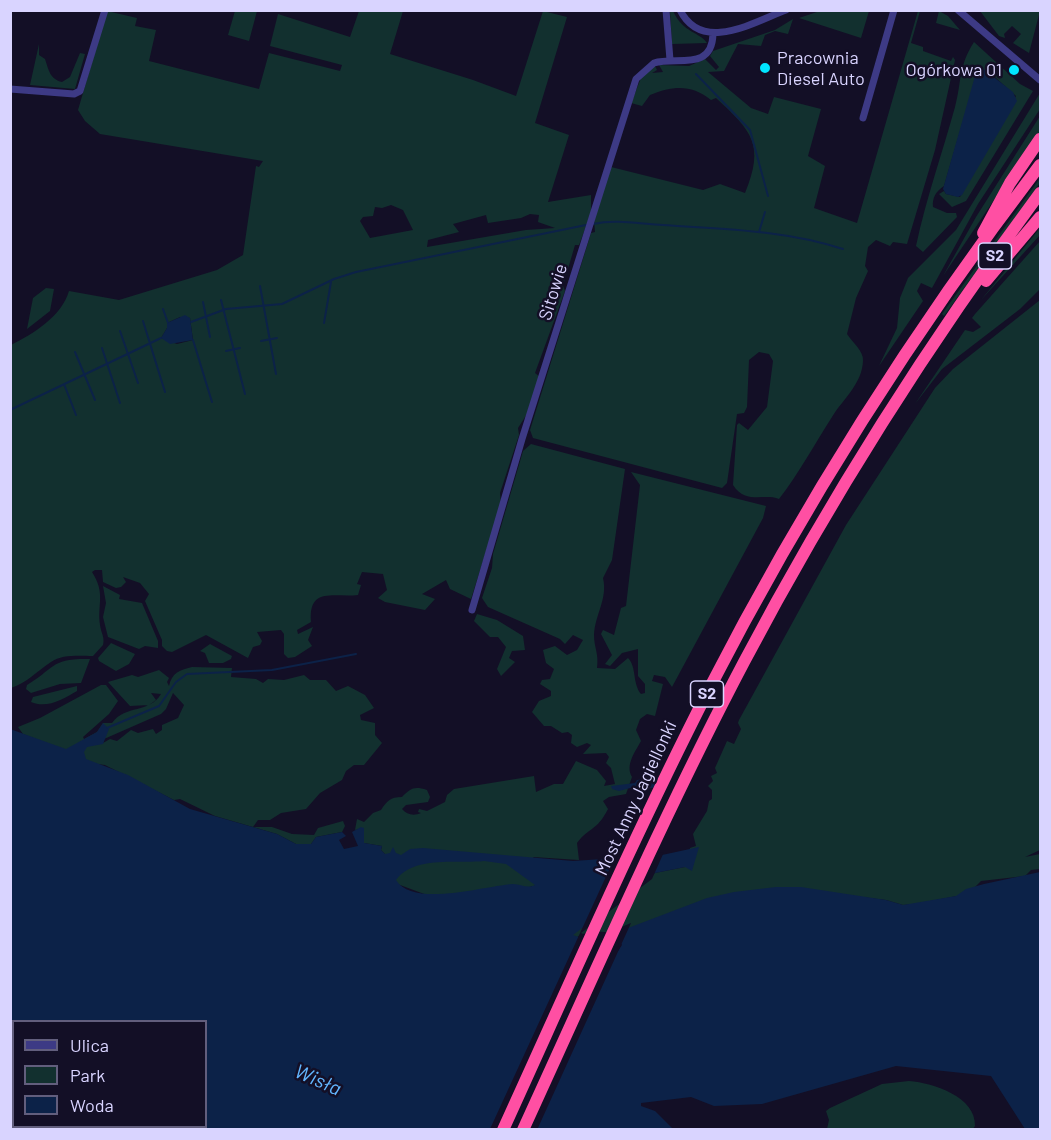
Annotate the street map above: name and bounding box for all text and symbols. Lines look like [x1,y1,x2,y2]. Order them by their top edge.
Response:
place label: Pracownia Diesel Auto [777,47,865,90]
place label: Ogórkowa 01 [905,59,1002,81]
marker: Pracownia Diesel Auto [758,61,772,75]
marker: Ogórkowa 01 [1007,63,1021,77]
road number: S2 [978,243,1012,269]
street label: Sitowie [534,261,572,323]
road number: S2 [690,681,724,707]
street label: Most Anny Jagiellonki [591,717,681,879]
legend [12,1020,207,1128]
text: Ulica [70,1034,109,1056]
water label: Wisła [291,1059,345,1101]
text: Park [70,1064,105,1086]
text: Woda [70,1094,114,1116]

